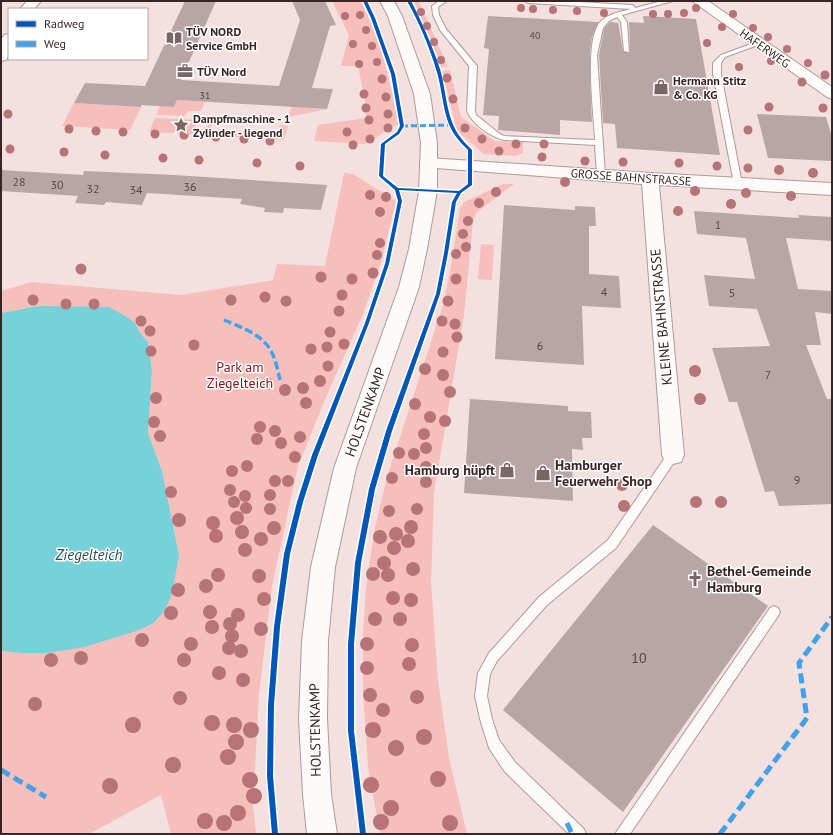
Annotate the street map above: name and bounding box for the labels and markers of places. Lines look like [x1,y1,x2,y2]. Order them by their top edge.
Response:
place label: TÜV NORD Service GmbH [186,24,257,53]
library icon: TÜV NORD Service GmbH [165,29,183,47]
office icon: TÜV Nord [176,62,194,80]
place label: TÜV Nord [197,64,246,79]
place label: Hermann Stitz & Co. KG [673,73,747,102]
shop icon: Hermann Stitz & Co. KG [652,78,670,96]
place label: Dampfmaschine - 1 Zylinder - liegend [193,111,291,140]
place icon: Dampfmaschine - 1 Zylinder - liegend [172,116,190,134]
place label: Hamburger Feuerwehr Shop [555,456,653,490]
place label: Hamburg hüpft [405,461,495,479]
shop icon: Hamburg hüpft [498,461,516,479]
shop icon: Hamburger Feuerwehr Shop [534,464,552,482]
place label: Bethel-Gemeinde Hamburg [707,562,811,596]
church icon: Bethel-Gemeinde Hamburg [686,570,704,588]

